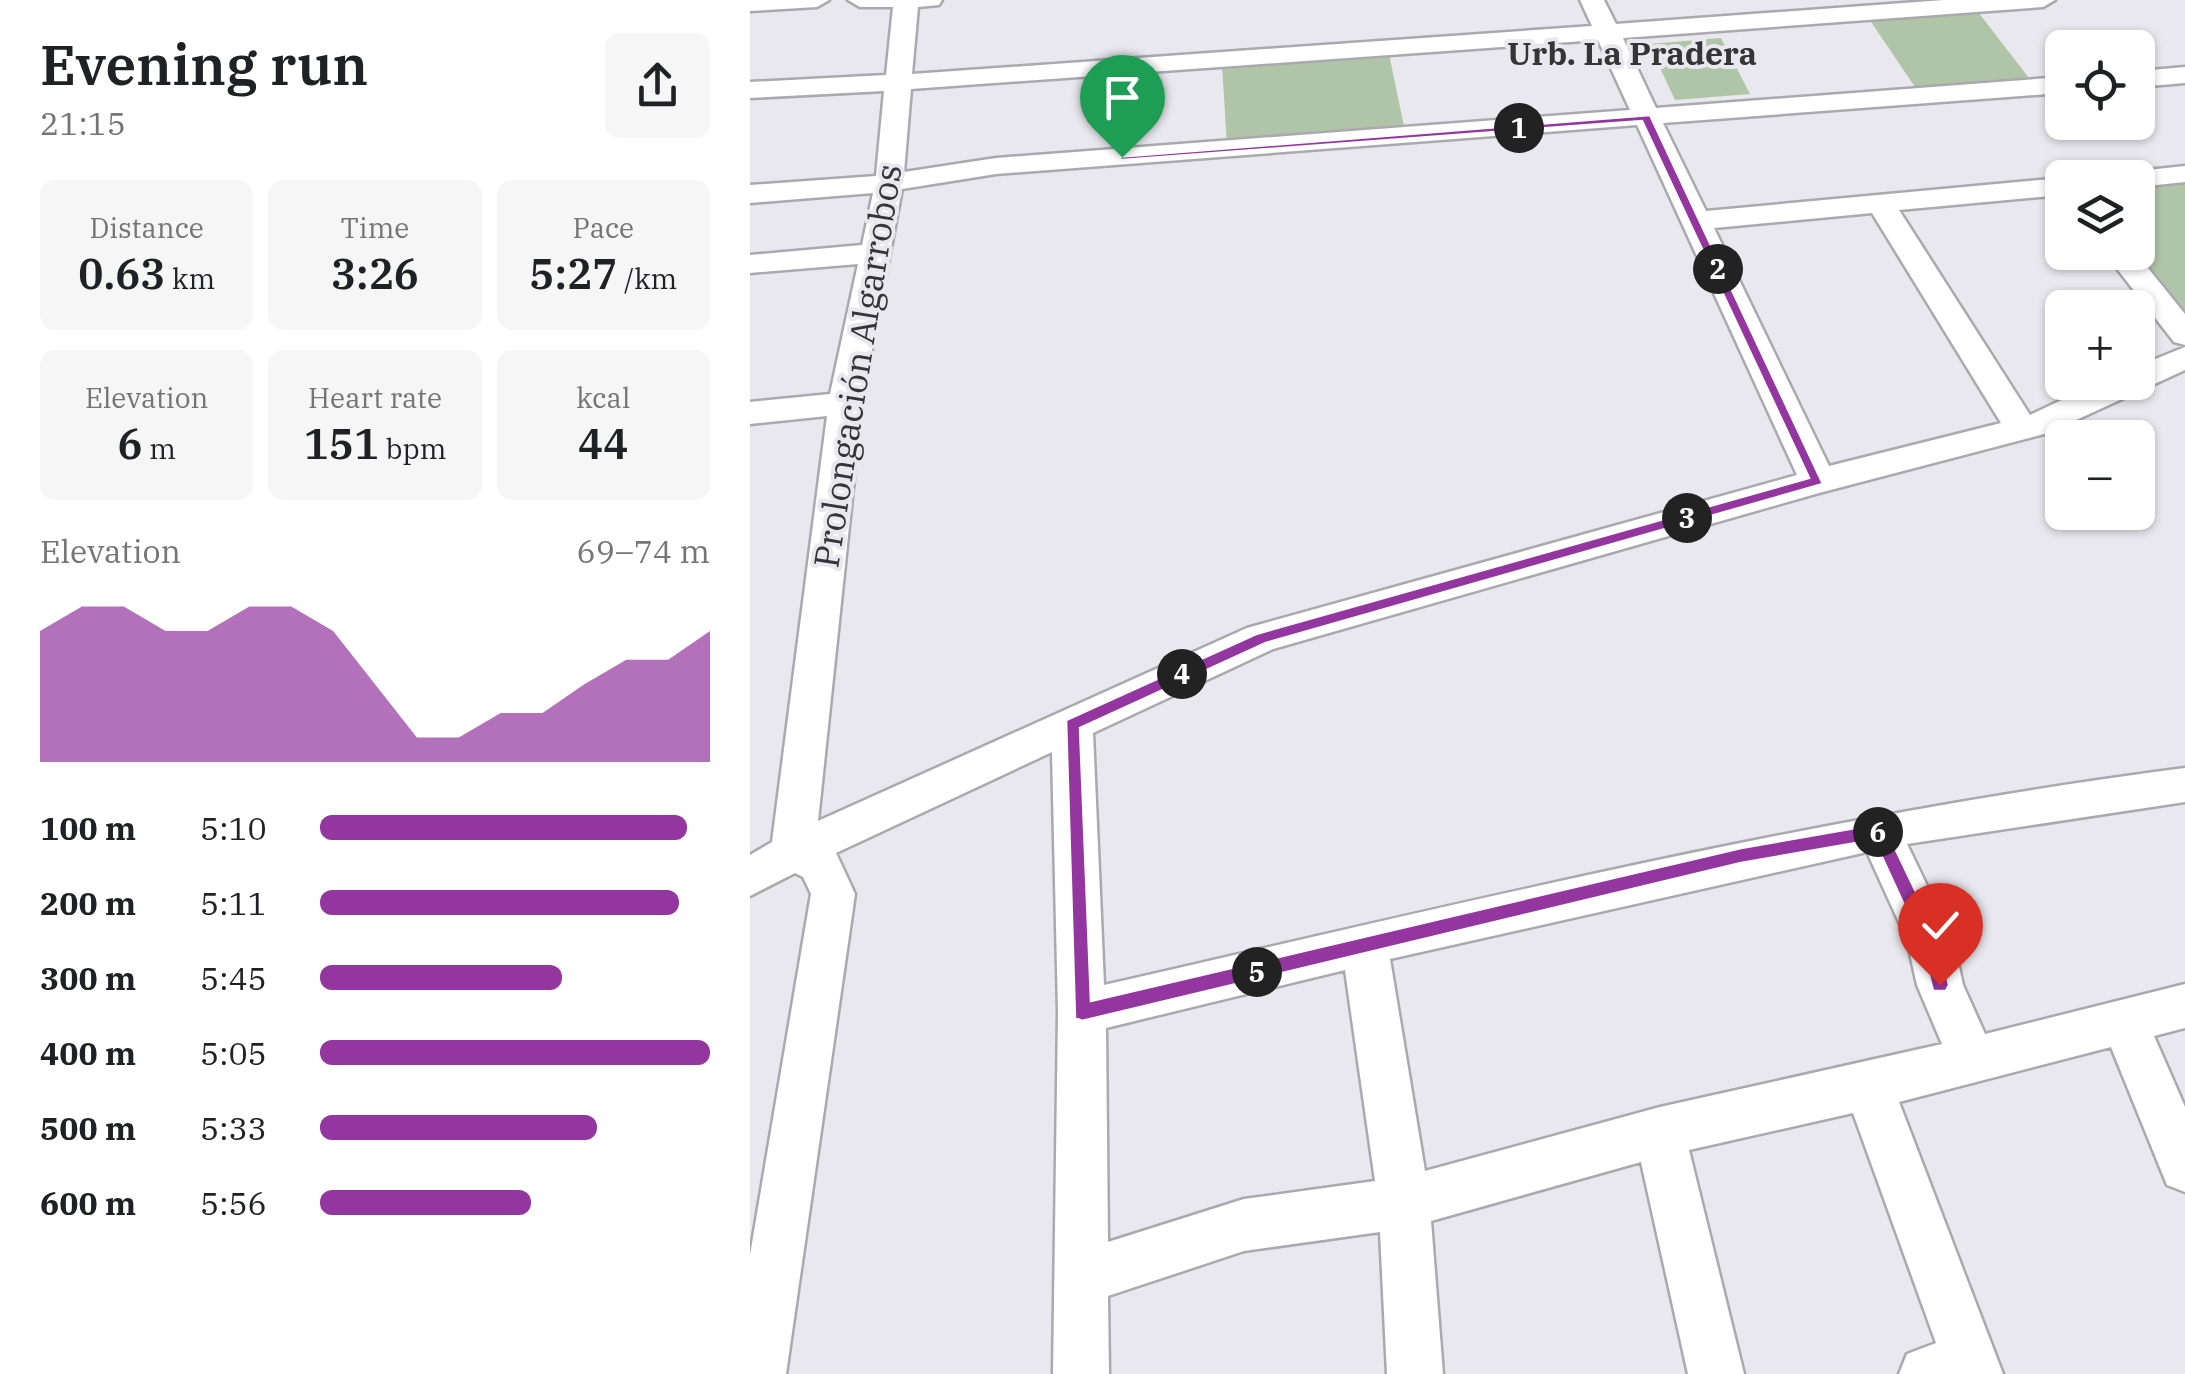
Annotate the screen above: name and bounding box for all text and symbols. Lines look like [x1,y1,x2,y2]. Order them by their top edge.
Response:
text: Evening run [40,29,368,100]
map controls [2045,30,2155,530]
button: locate [2045,30,2155,140]
district label: Urb. La Pradera [1507,32,1757,74]
button: share [605,33,710,138]
pin [1080,55,1165,158]
icon: arrive [1095,70,1150,125]
text: 21:15 [40,102,126,144]
pin: 1 [1494,103,1544,153]
text: 1 [1511,109,1527,146]
button: layers [2045,160,2155,270]
street label: Prolongación Algarrobos [802,161,912,571]
text: Distance [90,209,204,246]
text: Time [341,209,409,246]
text: Pace [573,209,634,246]
pin: 2 [1693,244,1743,294]
text: 0.63 [78,246,166,301]
text: 3:26 [331,246,419,301]
text: 5:27 [529,246,617,301]
text: 2 [1710,250,1726,287]
text: km [166,260,215,297]
text: /km [617,260,677,297]
button: + [2045,290,2155,400]
text: Elevation [85,379,208,416]
text: Heart rate [308,379,442,416]
text: kcal [576,379,630,416]
text: 6 [117,416,143,471]
text: 151 [304,416,379,471]
text: 44 [578,416,629,471]
button: − [2045,420,2155,530]
text: m [143,430,176,467]
text: bpm [379,430,446,467]
pin: 3 [1662,493,1712,543]
text: 3 [1679,499,1695,536]
text: Elevation [40,530,181,572]
text: 69–74 m [576,530,710,572]
pin: 4 [1157,649,1207,699]
text: 4 [1174,655,1190,692]
text: 100 m [40,807,136,849]
text: 5:10 [200,807,267,849]
pin: 6 [1853,807,1903,857]
text: 6 [1870,813,1886,850]
text: 200 m [40,882,136,924]
text: 5:11 [200,882,267,924]
pin [1898,883,1983,986]
icon: check [1913,898,1968,953]
pin: 5 [1232,947,1282,997]
text: 5 [1249,953,1265,990]
text: 300 m [40,957,136,999]
text: 5:45 [200,957,267,999]
text: 400 m [40,1032,136,1074]
text: 5:05 [200,1032,267,1074]
text: 500 m [40,1107,136,1149]
text: 5:33 [200,1107,267,1149]
text: 600 m [40,1182,136,1224]
text: 5:56 [200,1182,267,1224]

